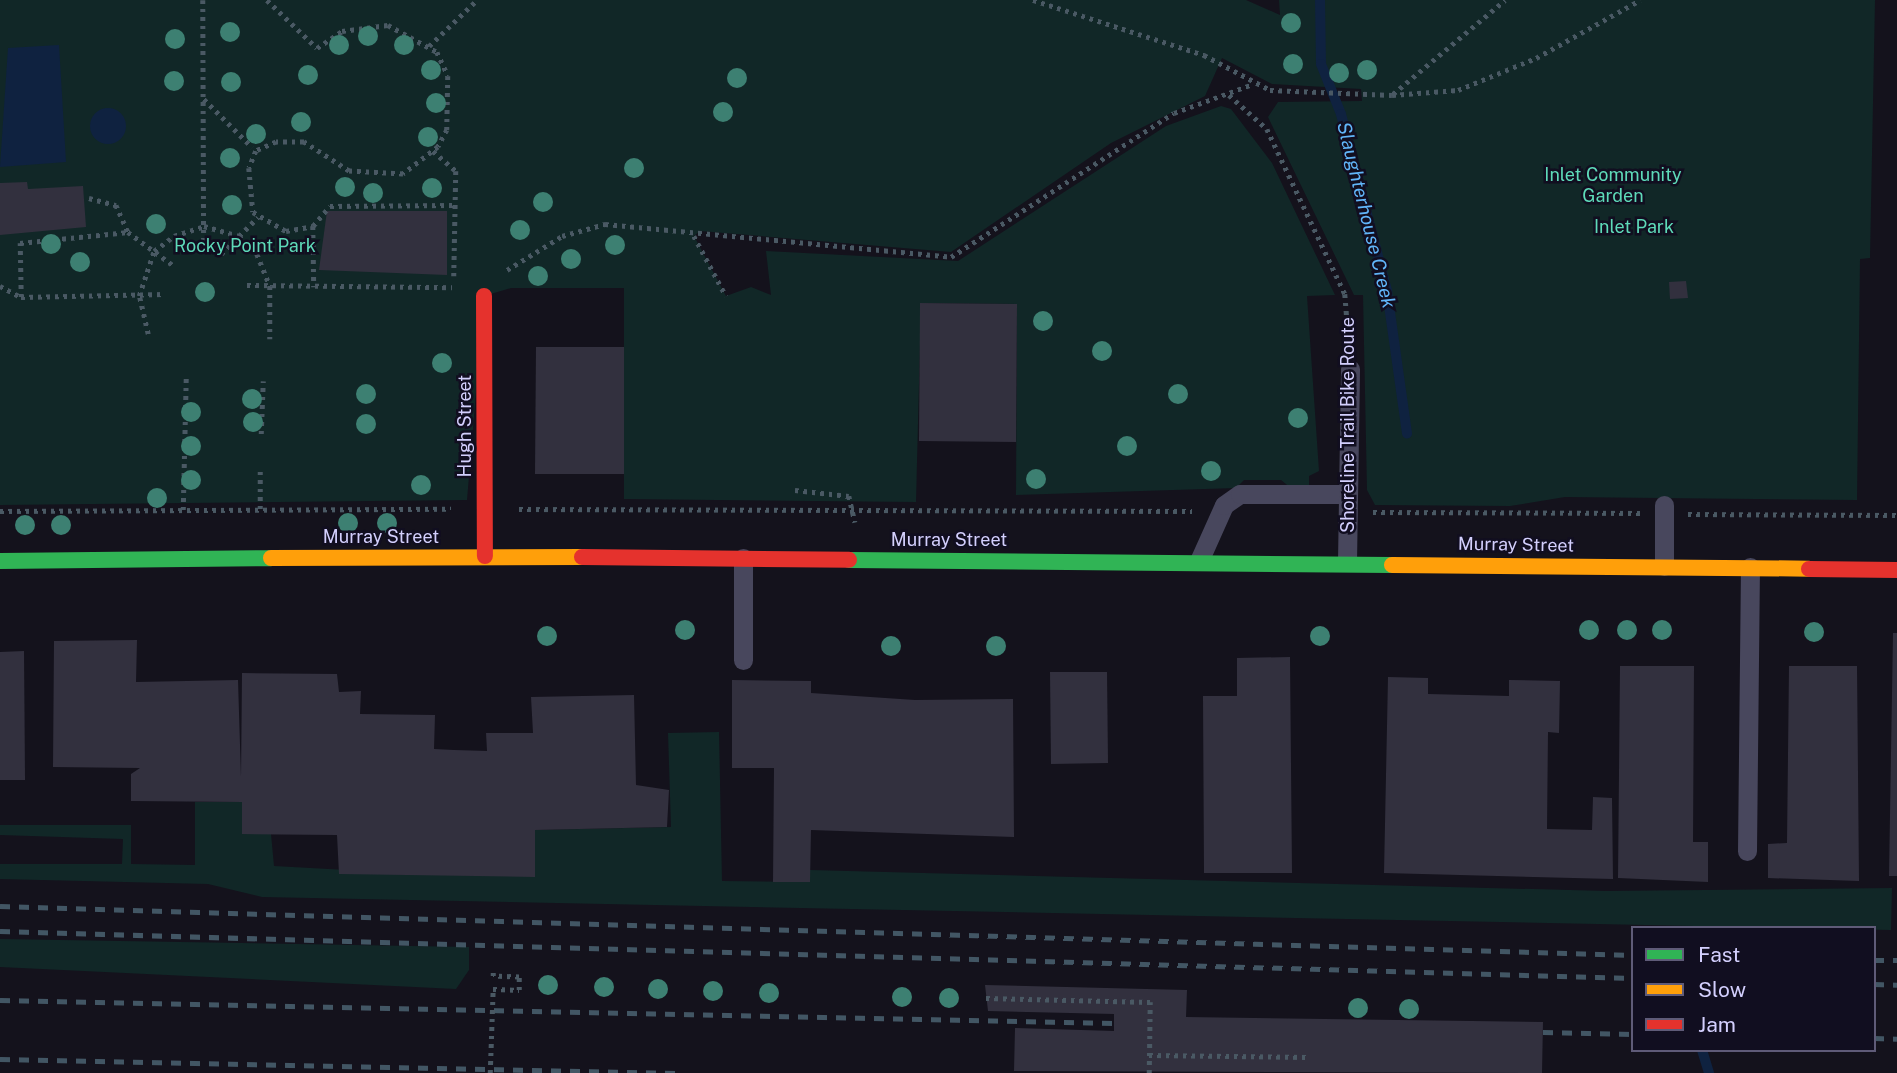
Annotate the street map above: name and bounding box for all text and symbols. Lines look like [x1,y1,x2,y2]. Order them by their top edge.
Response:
water label: Slaughterhouse Creek [1332,119,1400,311]
park label: Inlet Community Garden [1544,165,1682,208]
park label: Inlet Park [1594,216,1674,238]
park label: Rocky Point Park [174,235,316,257]
street label: Shoreline Trail Bike Route [1337,317,1359,533]
street label: Hugh Street [454,375,476,477]
street label: Murray Street [323,526,439,548]
street label: Murray Street [891,529,1007,551]
street label: Murray Street [1458,533,1574,557]
legend [1631,926,1876,1052]
text: Fast [1698,942,1740,967]
text: Slow [1698,977,1746,1002]
text: Jam [1698,1012,1736,1037]

